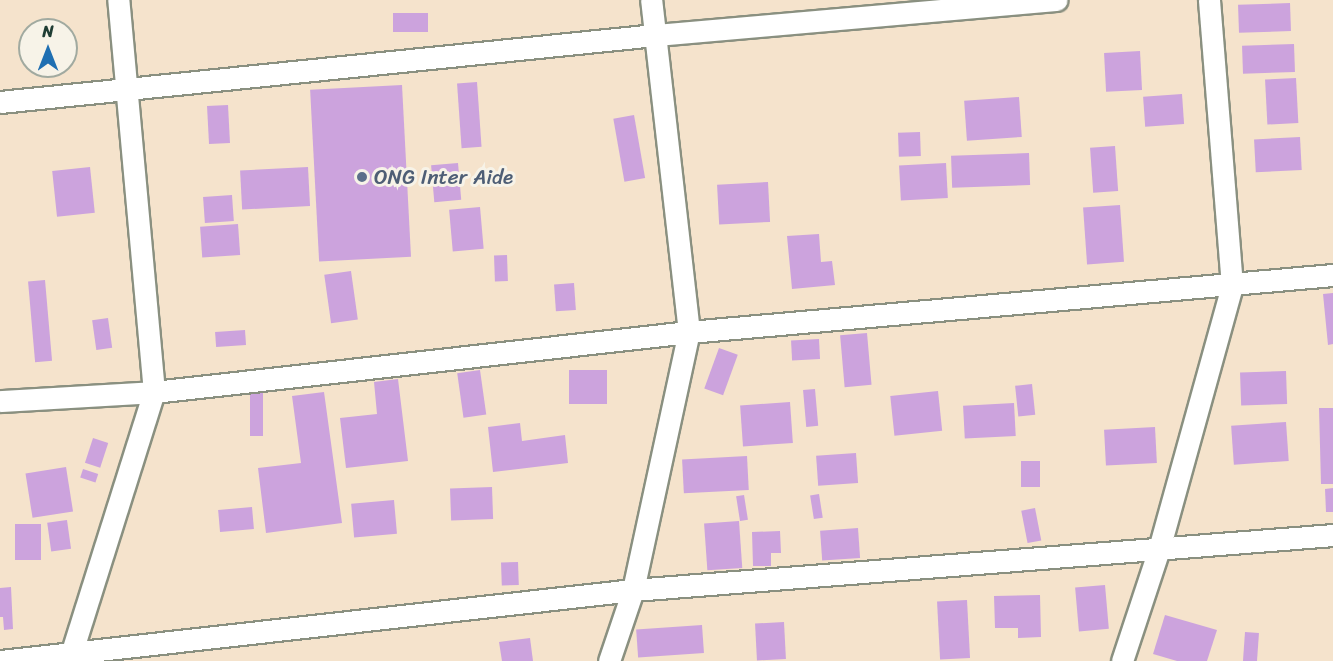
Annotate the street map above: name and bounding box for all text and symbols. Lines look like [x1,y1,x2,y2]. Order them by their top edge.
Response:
text: N [42,17,54,46]
north arrow [18,18,78,78]
place label: ONG Inter Aide [374,164,516,190]
marker: ONG Inter Aide [355,170,369,184]

